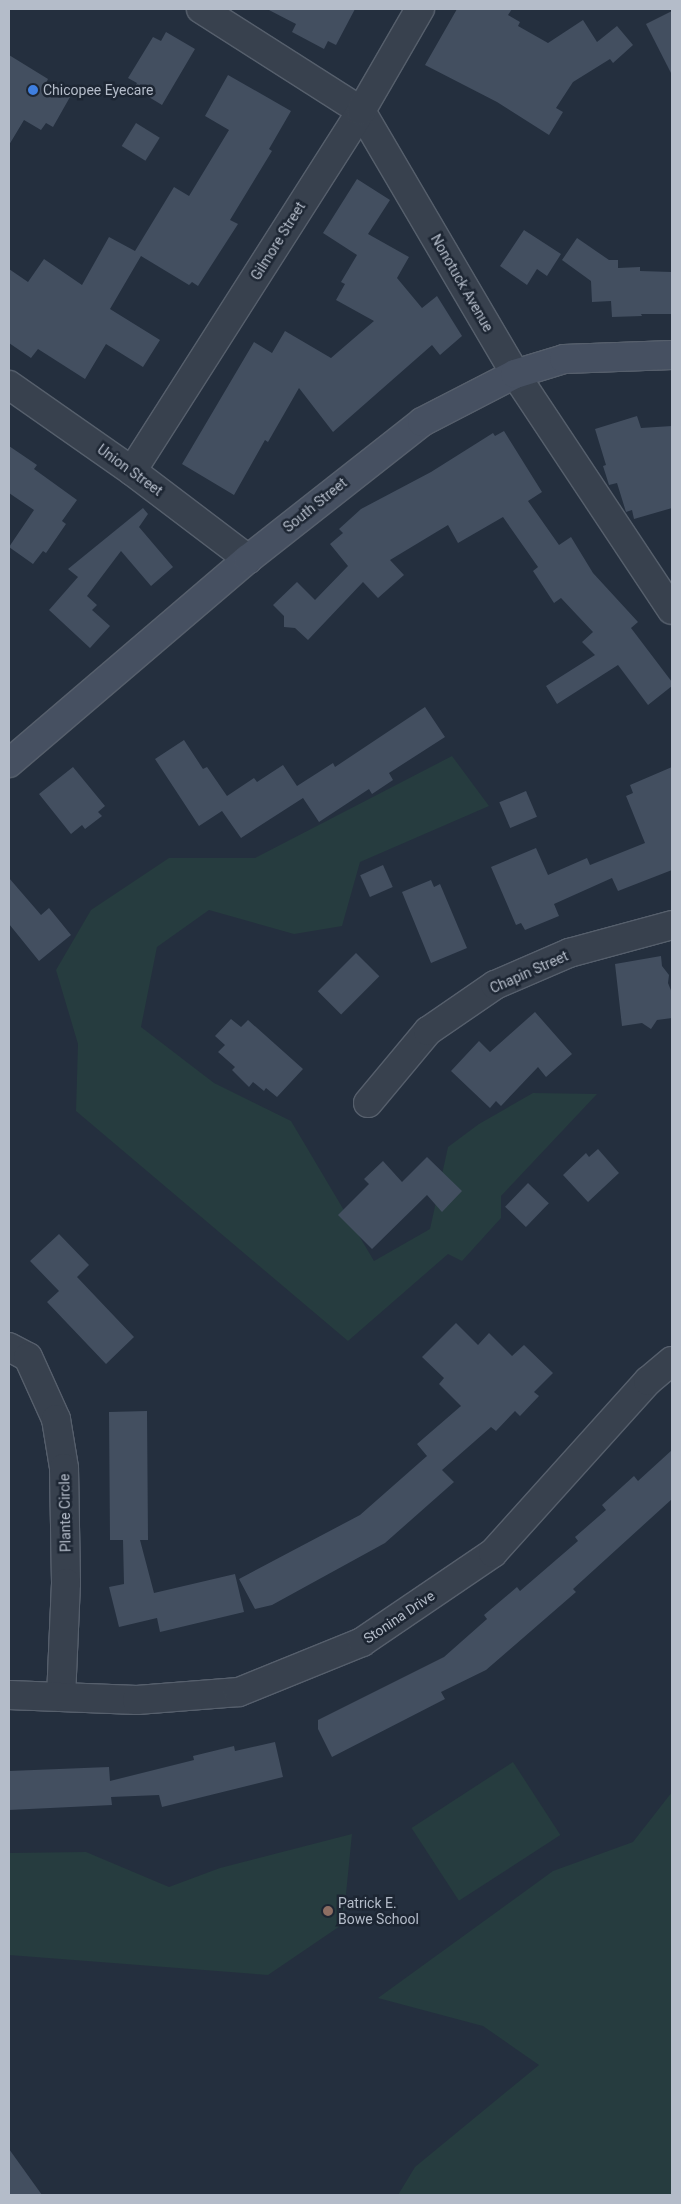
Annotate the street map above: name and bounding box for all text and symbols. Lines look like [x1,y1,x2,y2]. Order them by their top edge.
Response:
place label: Chicopee Eyecare [43,82,153,98]
marker: Chicopee Eyecare [27,84,39,96]
street label: Gilmore Street [247,199,309,283]
street label: Nonotuck Avenue [427,231,497,335]
street label: Union Street [94,441,166,499]
street label: South Street [280,474,350,536]
street label: Chapin Street [487,947,571,997]
street label: Plante Circle [56,1474,74,1552]
street label: Stonina Drive [360,1587,438,1647]
place label: Patrick E. Bowe School [338,1895,419,1928]
marker: Patrick E. Bowe School [322,1905,334,1917]

